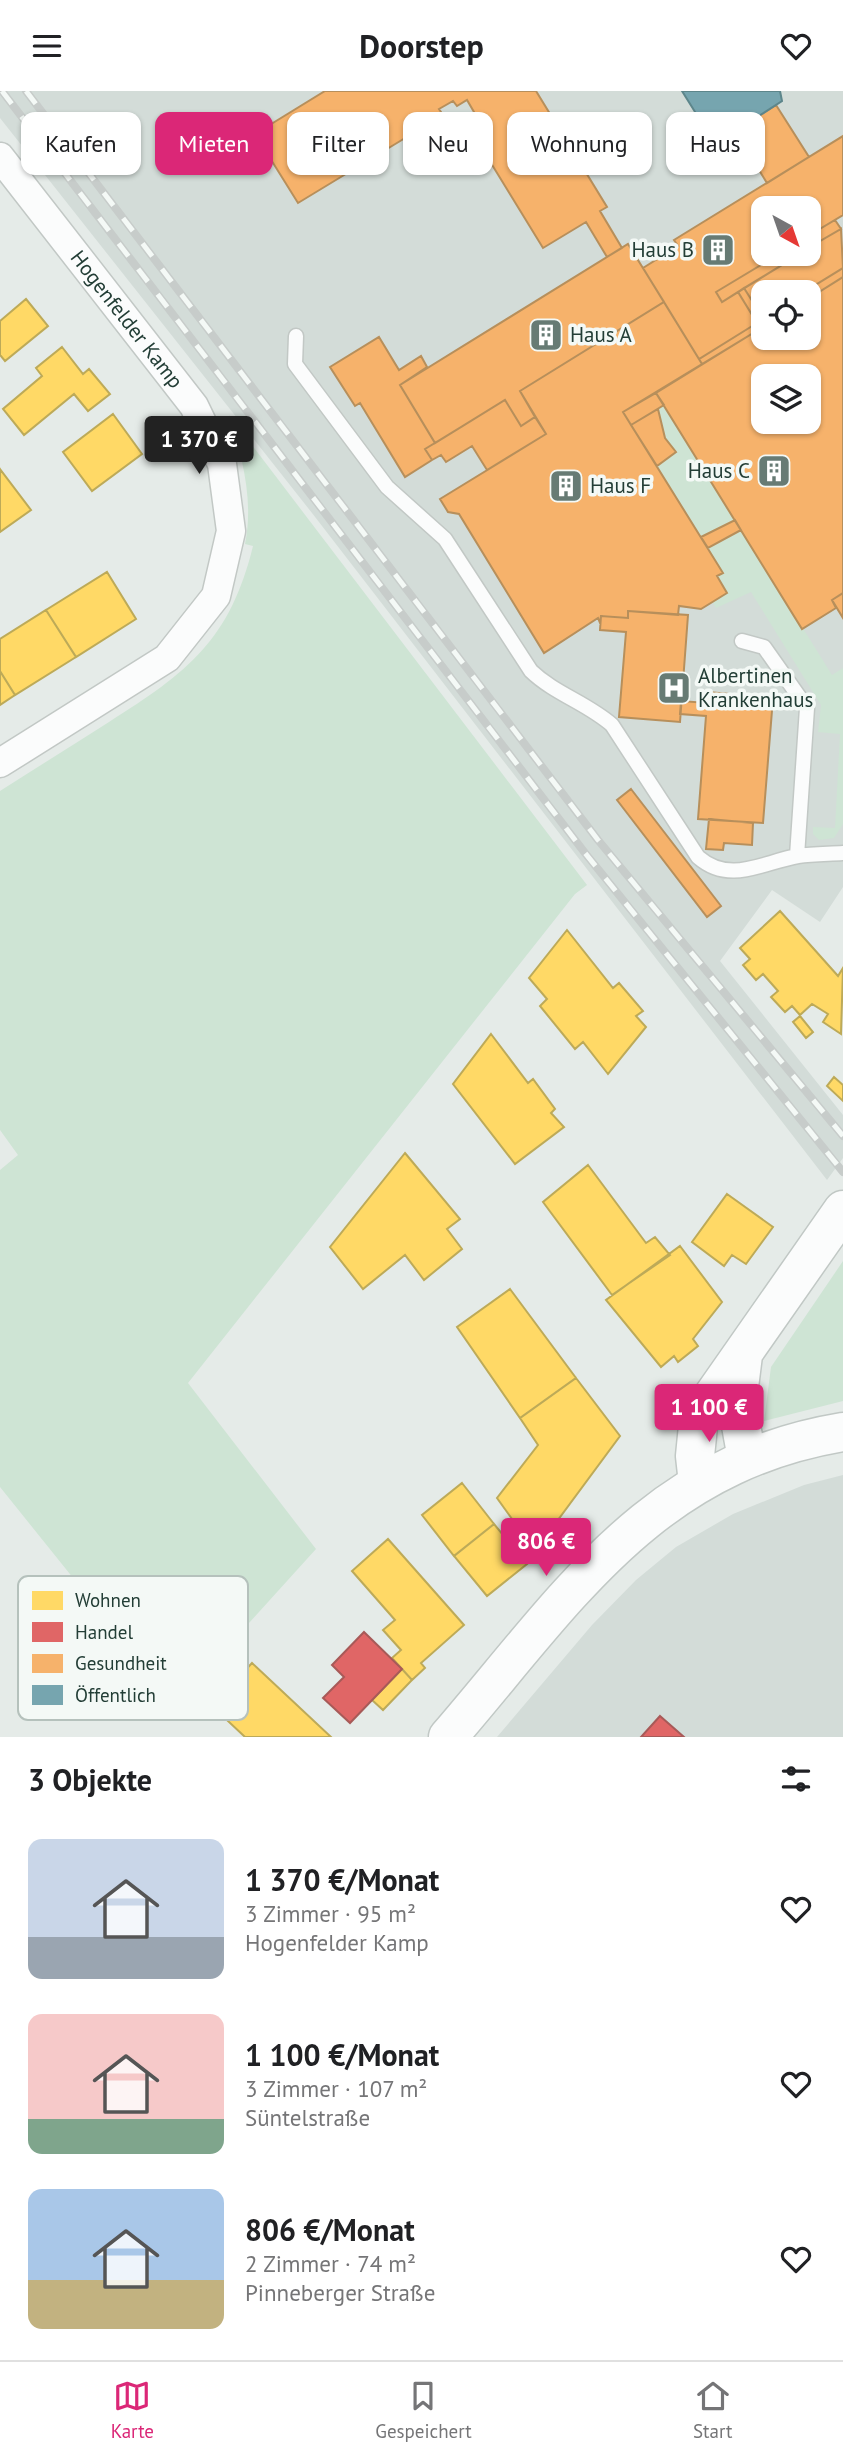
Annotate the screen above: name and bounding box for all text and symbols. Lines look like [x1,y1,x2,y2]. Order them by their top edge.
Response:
text: Doorstep [359,25,484,67]
icon: menu [28,27,66,65]
icon: heart [777,27,815,65]
chip: Kaufen [21,112,141,175]
chip: Mieten [155,112,273,175]
chip: Filter [287,112,389,175]
chip: Neu [403,112,493,175]
chip: Wohnung [507,112,652,175]
chip: Haus [666,112,765,175]
north arrow [751,196,821,266]
map controls [751,196,821,434]
building icon: Haus B [699,231,737,269]
place label: Haus B [631,236,694,263]
street label: Hogenfelder Kamp [65,245,189,394]
button: locate [751,280,821,350]
building icon: Haus A [527,316,565,354]
place label: Haus A [570,321,633,348]
button: layers [751,364,821,434]
pin: 1 370 € [134,417,264,476]
text: 1 370 € [161,424,237,453]
building icon: Haus C [755,452,793,490]
place label: Haus C [688,457,750,484]
building icon: Haus F [547,467,585,505]
place label: Haus F [590,472,651,499]
place label: Albertinen Krankenhaus [698,662,813,713]
hospital icon: Albertinen Krankenhaus [655,669,693,707]
pin: 1 100 € [644,1385,774,1444]
text: 1 100 € [671,1392,747,1421]
pin: 806 € [497,1519,595,1578]
text: 806 € [517,1526,575,1555]
legend [18,1576,248,1720]
text: Wohnen [75,1588,141,1612]
text: Handel [75,1620,133,1644]
text: Gesundheit [75,1651,167,1675]
text: Öffentlich [75,1683,156,1707]
text: 3 Objekte [28,1760,152,1799]
icon: filters [777,1760,815,1798]
text: 1 370 €/Monat [245,1860,439,1899]
icon: home [84,1867,168,1951]
icon: heart [777,1890,815,1928]
text: 3 Zimmer · 95 m² [245,1899,416,1928]
text: Hogenfelder Kamp [245,1928,429,1957]
text: 1 100 €/Monat [245,2035,439,2074]
icon: home [84,2042,168,2126]
icon: heart [777,2065,815,2103]
text: 3 Zimmer · 107 m² [245,2074,427,2103]
text: Süntelstraße [245,2103,370,2132]
text: 806 €/Monat [245,2210,415,2249]
icon: home [84,2217,168,2301]
icon: heart [777,2240,815,2278]
text: 2 Zimmer · 74 m² [245,2249,416,2278]
text: Pinneberger Straße [245,2278,435,2307]
tab: Karte [111,2377,154,2443]
tab: Gespeichert [375,2377,472,2443]
tab: Start [693,2377,732,2443]

